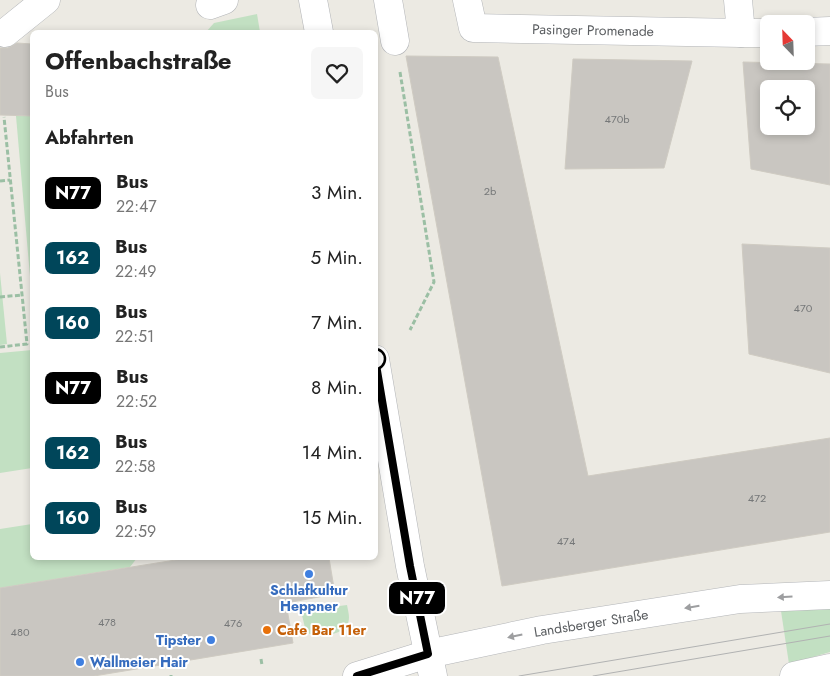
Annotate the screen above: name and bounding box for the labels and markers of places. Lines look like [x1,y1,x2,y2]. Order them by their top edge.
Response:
unlabelled marker [364,348,386,370]
marker: Schlafkultur Heppner [303,568,315,580]
place label: Schlafkultur Heppner [270,580,348,616]
place label: Cafe Bar 11er [277,620,366,640]
marker: Cafe Bar 11er [261,624,273,636]
place label: Tipster [156,630,201,650]
marker: Tipster [205,634,217,646]
place label: Wallmeier Hair [90,652,188,672]
marker: Wallmeier Hair [74,656,86,668]

